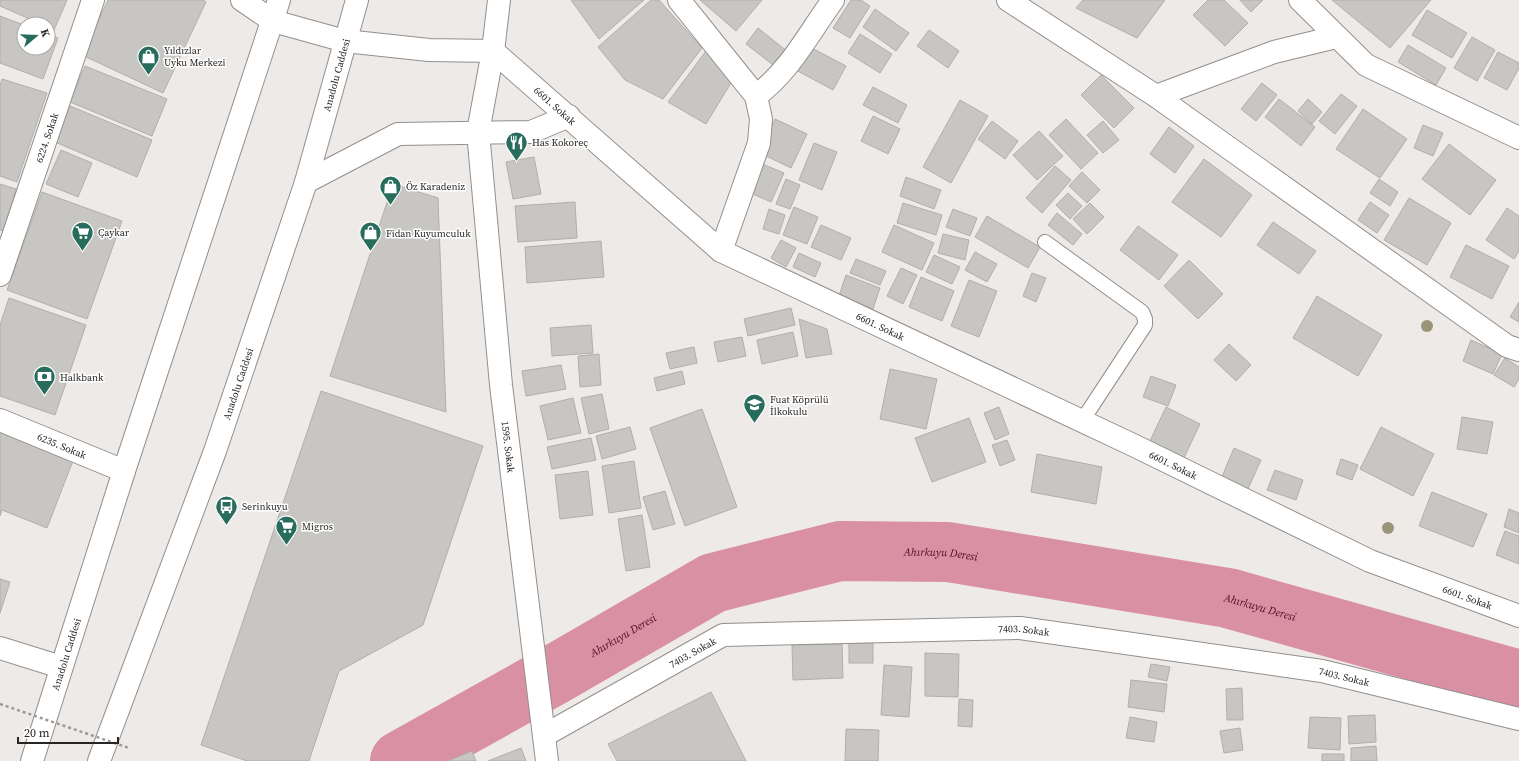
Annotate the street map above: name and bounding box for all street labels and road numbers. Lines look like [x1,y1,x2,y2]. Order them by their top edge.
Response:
street label: Anadolu Caddesi [320,37,353,113]
street label: 6601. Sokak [531,84,579,128]
street label: 6224. Sokak [32,111,62,164]
street label: 6601. Sokak [854,310,907,344]
street label: Anadolu Caddesi [220,346,256,422]
street label: 1595. Sokak [498,420,518,474]
street label: 6235. Sokak [35,430,89,462]
street label: 6601. Sokak [1147,448,1200,483]
street label: 6601. Sokak [1441,582,1494,613]
street label: Anadolu Caddesi [49,617,84,692]
street label: 7403. Sokak [998,622,1051,639]
street label: 7403. Sokak [667,634,719,671]
street label: 7403. Sokak [1318,665,1371,689]

